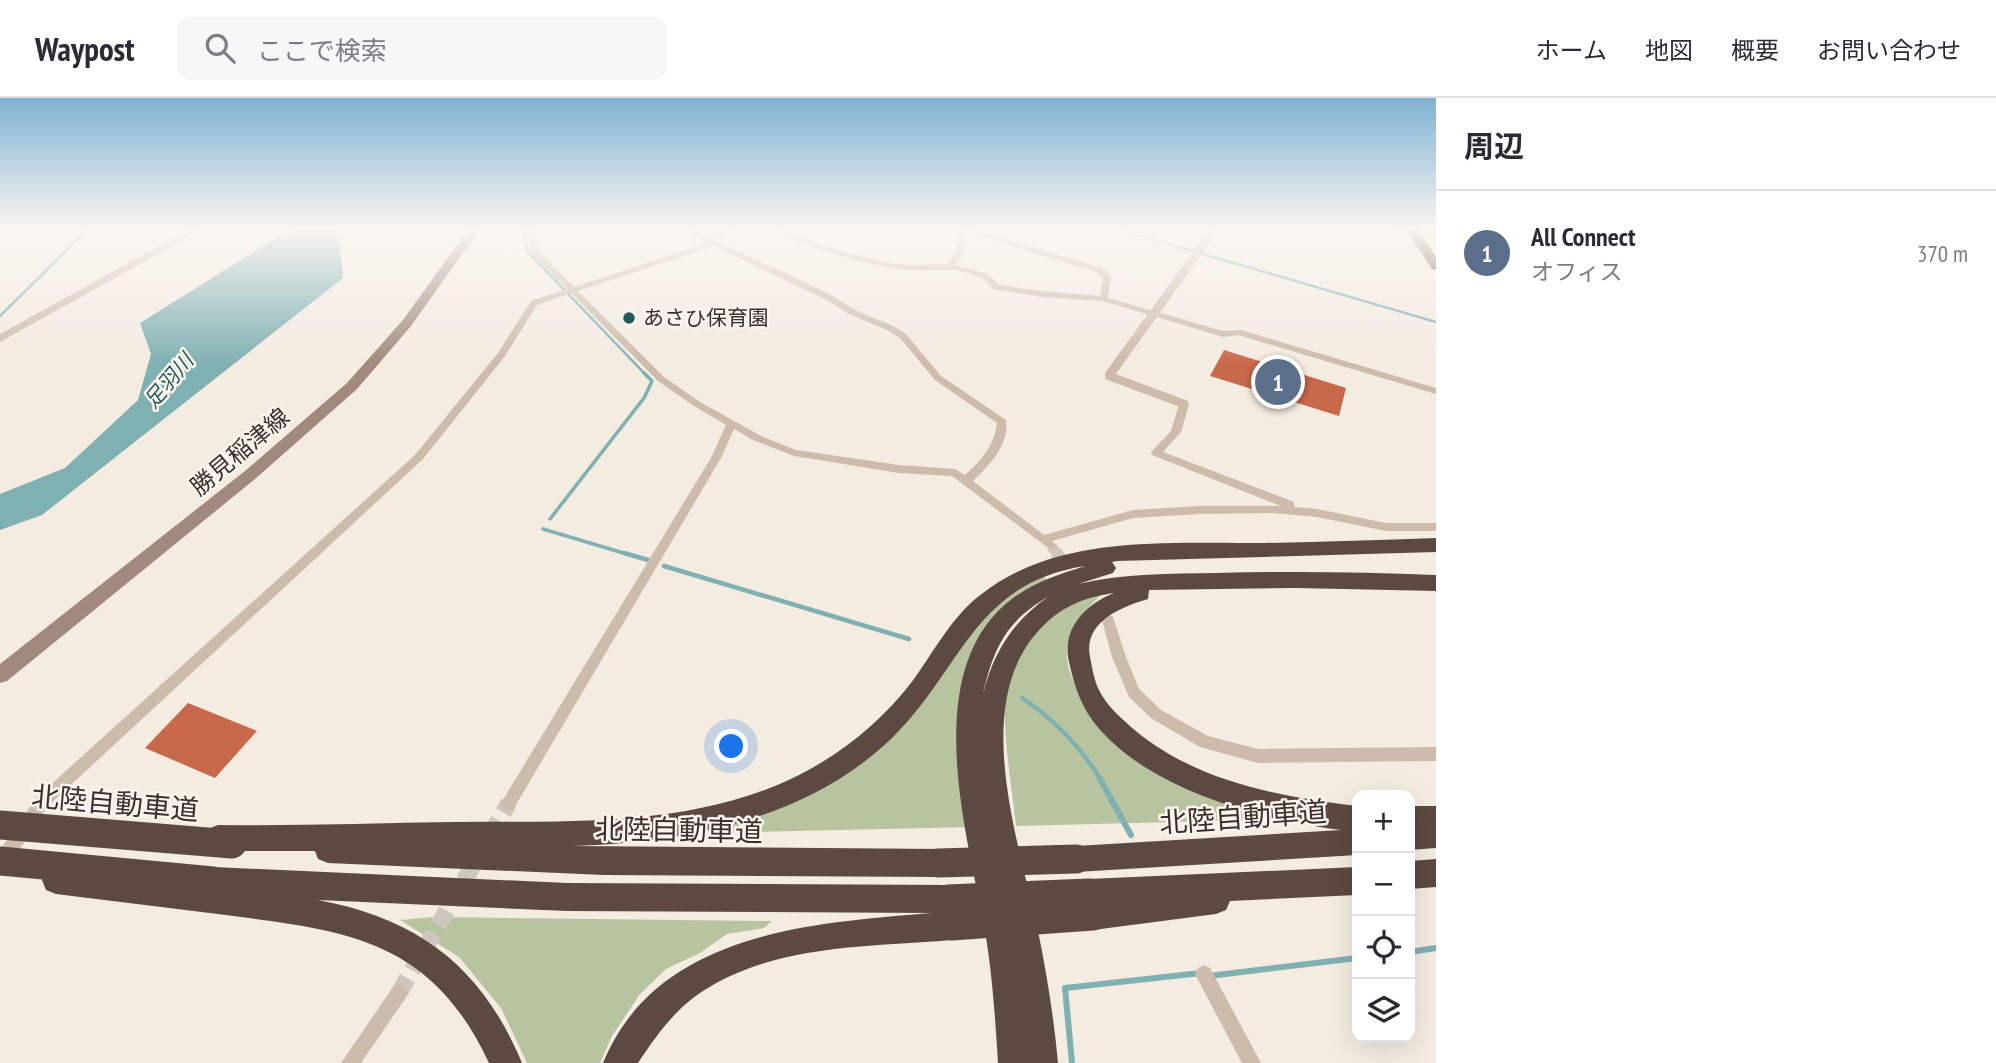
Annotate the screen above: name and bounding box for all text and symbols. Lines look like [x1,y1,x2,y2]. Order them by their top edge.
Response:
search box [177,17,667,80]
text: Waypost [35,27,135,70]
icon: search [201,29,239,67]
text: ここで検索 [257,34,387,67]
text: ホーム [1536,35,1607,66]
text: 地図 [1645,35,1693,66]
text: 概要 [1731,35,1779,66]
text: お問い合わせ [1817,35,1961,66]
text: 周辺 [1464,126,1524,165]
text: All Connect [1531,220,1636,253]
text: 1 [1482,239,1493,268]
text: 370 m [1917,239,1968,268]
text: オフィス [1531,257,1623,286]
place label: あさひ保育園 [643,304,769,331]
marker: あさひ保育園 [621,310,637,326]
water label: 足羽川 [138,346,200,413]
pin: 1 [1255,356,1301,408]
street label: 勝見稲津線 [184,401,296,502]
your location [714,729,748,763]
street label: 北陸自動車道 [30,777,200,828]
map controls [1352,790,1415,1042]
button: + [1352,790,1415,853]
street label: 北陸自動車道 [1158,792,1328,841]
street label: 北陸自動車道 [595,810,763,849]
button: − [1352,853,1415,916]
button: locate [1352,916,1415,979]
button: layers [1352,979,1415,1042]

